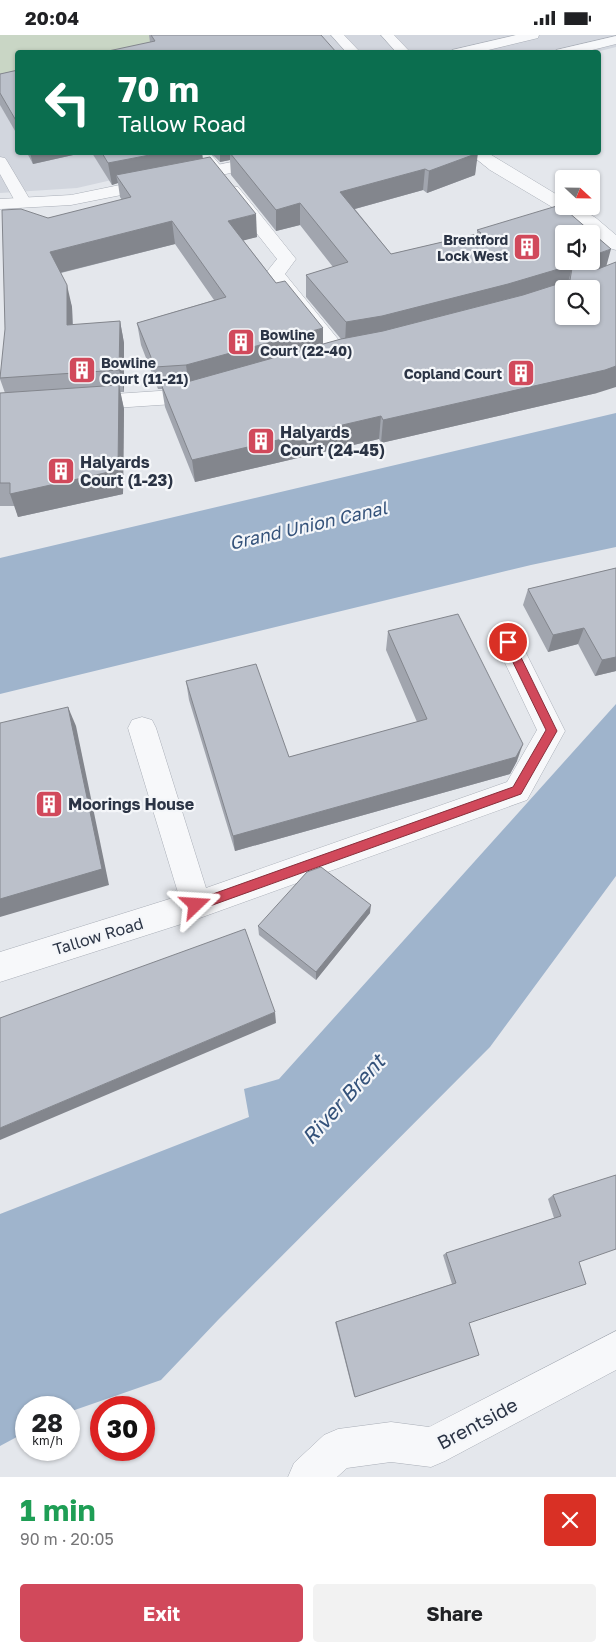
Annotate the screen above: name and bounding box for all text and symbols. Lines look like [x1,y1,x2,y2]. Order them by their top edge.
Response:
text: 20:04 [25,6,79,29]
text: 70 m [118,68,199,110]
icon: left [35,70,100,135]
text: Tallow Road [118,110,246,137]
north arrow [555,170,600,215]
map controls [555,170,600,325]
button: sound [555,225,600,270]
place label: Brentford Lock West [437,231,508,264]
building icon: Brentford Lock West [512,232,542,262]
button: search [555,280,600,325]
place label: Bowline Court (22-40) [260,326,352,359]
building icon: Bowline Court (22-40) [226,327,256,357]
place label: Bowline Court (11-21) [101,354,189,387]
building icon: Bowline Court (11-21) [67,355,97,385]
building icon: Copland Court [506,358,536,388]
place label: Copland Court [404,365,502,382]
place label: Halyards Court (24-45) [280,422,385,460]
building icon: Halyards Court (24-45) [246,426,276,456]
place label: Halyards Court (1-23) [80,452,173,490]
building icon: Halyards Court (1-23) [46,456,76,486]
water label: Grand Union Canal [227,496,390,554]
pin [487,621,529,663]
icon: arrive [494,628,522,656]
building icon: Moorings House [34,789,64,819]
place label: Moorings House [68,794,194,814]
position arrow [169,878,221,930]
street label: Tallow Road [51,913,145,959]
water label: River Brent [296,1047,392,1149]
street label: Brentside [433,1392,521,1454]
speed limit sign: 30 [90,1396,155,1461]
text: 28 [32,1407,63,1438]
text: km/h [32,1433,63,1448]
text: 1 min [20,1492,96,1528]
button: close [544,1494,596,1546]
text: 90 m · 20:05 [20,1529,114,1549]
button: Exit [20,1584,303,1642]
button: Share [313,1584,596,1642]

